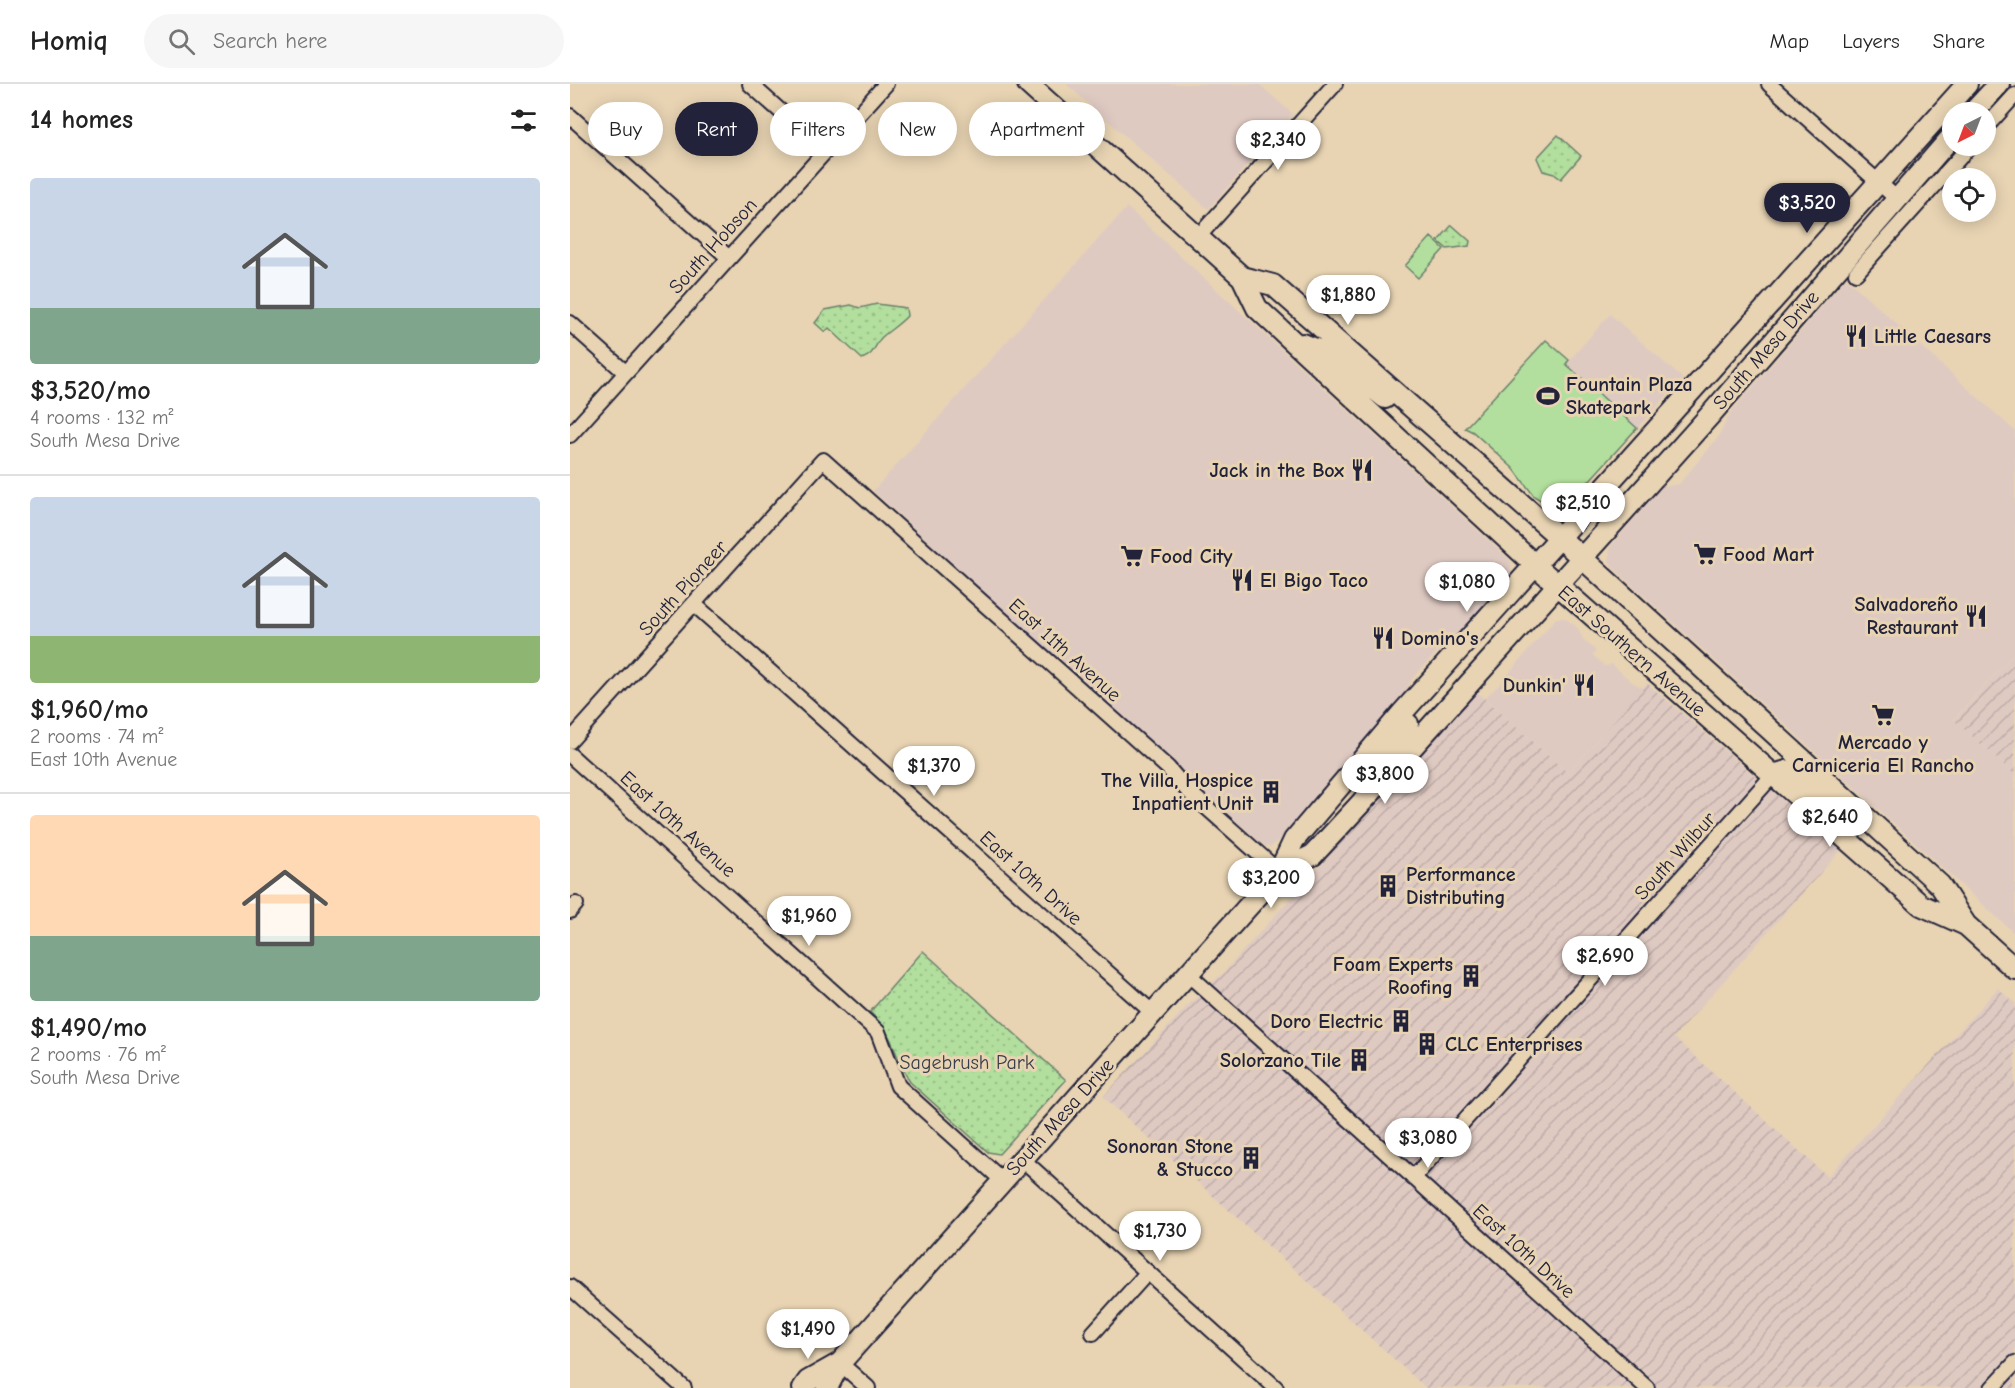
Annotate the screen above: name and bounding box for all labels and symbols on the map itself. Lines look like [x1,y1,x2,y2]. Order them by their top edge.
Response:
north arrow [1942,102,1996,156]
pin: $2,340 [1229,120,1327,171]
pin: $3,520 [1758,183,1856,234]
street label: South Hobson [664,194,762,298]
pin: $1,880 [1299,275,1397,326]
street label: South Mesa Drive [1708,286,1824,414]
restaurant icon: Little Caesars [1843,323,1869,349]
place label: Little Caesars [1874,325,1991,348]
place label: Fountain Plaza Skatepark [1566,373,1693,419]
sports icon: Fountain Plaza Skatepark [1535,383,1561,409]
restaurant icon: Jack in the Box [1349,457,1375,483]
place label: Jack in the Box [1209,459,1344,482]
pin: $2,510 [1534,483,1632,534]
street label: South Pioneer [634,536,732,640]
supermarket icon: Food Mart [1692,541,1718,567]
supermarket icon: Food City [1119,543,1145,569]
place label: Food Mart [1723,543,1814,566]
place label: Food City [1150,545,1233,568]
pin: $1,080 [1418,562,1516,613]
restaurant icon: El Bigo Taco [1229,567,1255,593]
place label: El Bigo Taco [1260,569,1368,592]
street label: East Southern Avenue [1554,581,1710,721]
place label: Salvadoreño Restaurant [1855,593,1958,639]
street label: East 11th Avenue [1004,594,1126,706]
restaurant icon: Salvadoreño Restaurant [1963,603,1989,629]
restaurant icon: Domino's [1370,625,1396,651]
place label: Domino's [1401,627,1478,650]
restaurant icon: Dunkin' [1571,672,1597,698]
place label: Dunkin' [1503,674,1566,697]
supermarket icon: Mercado y Carniceria El Rancho [1870,702,1896,728]
place label: Mercado y Carniceria El Rancho [1792,731,1974,777]
pin: $1,370 [885,746,983,797]
pin: $3,800 [1336,754,1434,805]
street label: East 10th Avenue [616,766,740,882]
place label: The Villa, Hospice Inpatient Unit [1101,769,1253,815]
building icon: The Villa, Hospice Inpatient Unit [1258,779,1284,805]
pin: $2,640 [1781,797,1879,848]
street label: South Wilbur [1630,807,1720,905]
street label: East 10th Drive [975,826,1087,930]
pin: $3,200 [1222,858,1320,909]
place label: Performance Distributing [1406,863,1516,909]
building icon: Performance Distributing [1375,873,1401,899]
pin: $1,960 [760,896,858,947]
pin: $2,690 [1556,936,1654,987]
place label: Foam Experts Roofing [1333,953,1453,999]
building icon: Foam Experts Roofing [1458,963,1484,989]
building icon: Doro Electric [1388,1008,1414,1034]
place label: Doro Electric [1270,1010,1384,1033]
building icon: CLC Enterprises [1414,1031,1440,1057]
place label: CLC Enterprises [1445,1033,1583,1056]
building icon: Solorzano Tile [1346,1047,1372,1073]
place label: Solorzano Tile [1220,1049,1341,1072]
park label: Sagebrush Park [900,1051,1035,1074]
street label: South Mesa Drive [1001,1054,1119,1180]
pin: $3,080 [1379,1118,1477,1169]
place label: Sonoran Stone & Stucco [1107,1135,1233,1181]
building icon: Sonoran Stone & Stucco [1238,1145,1264,1171]
street label: East 10th Drive [1468,1199,1580,1303]
pin: $1,730 [1111,1211,1209,1262]
pin: $1,490 [759,1309,857,1360]

